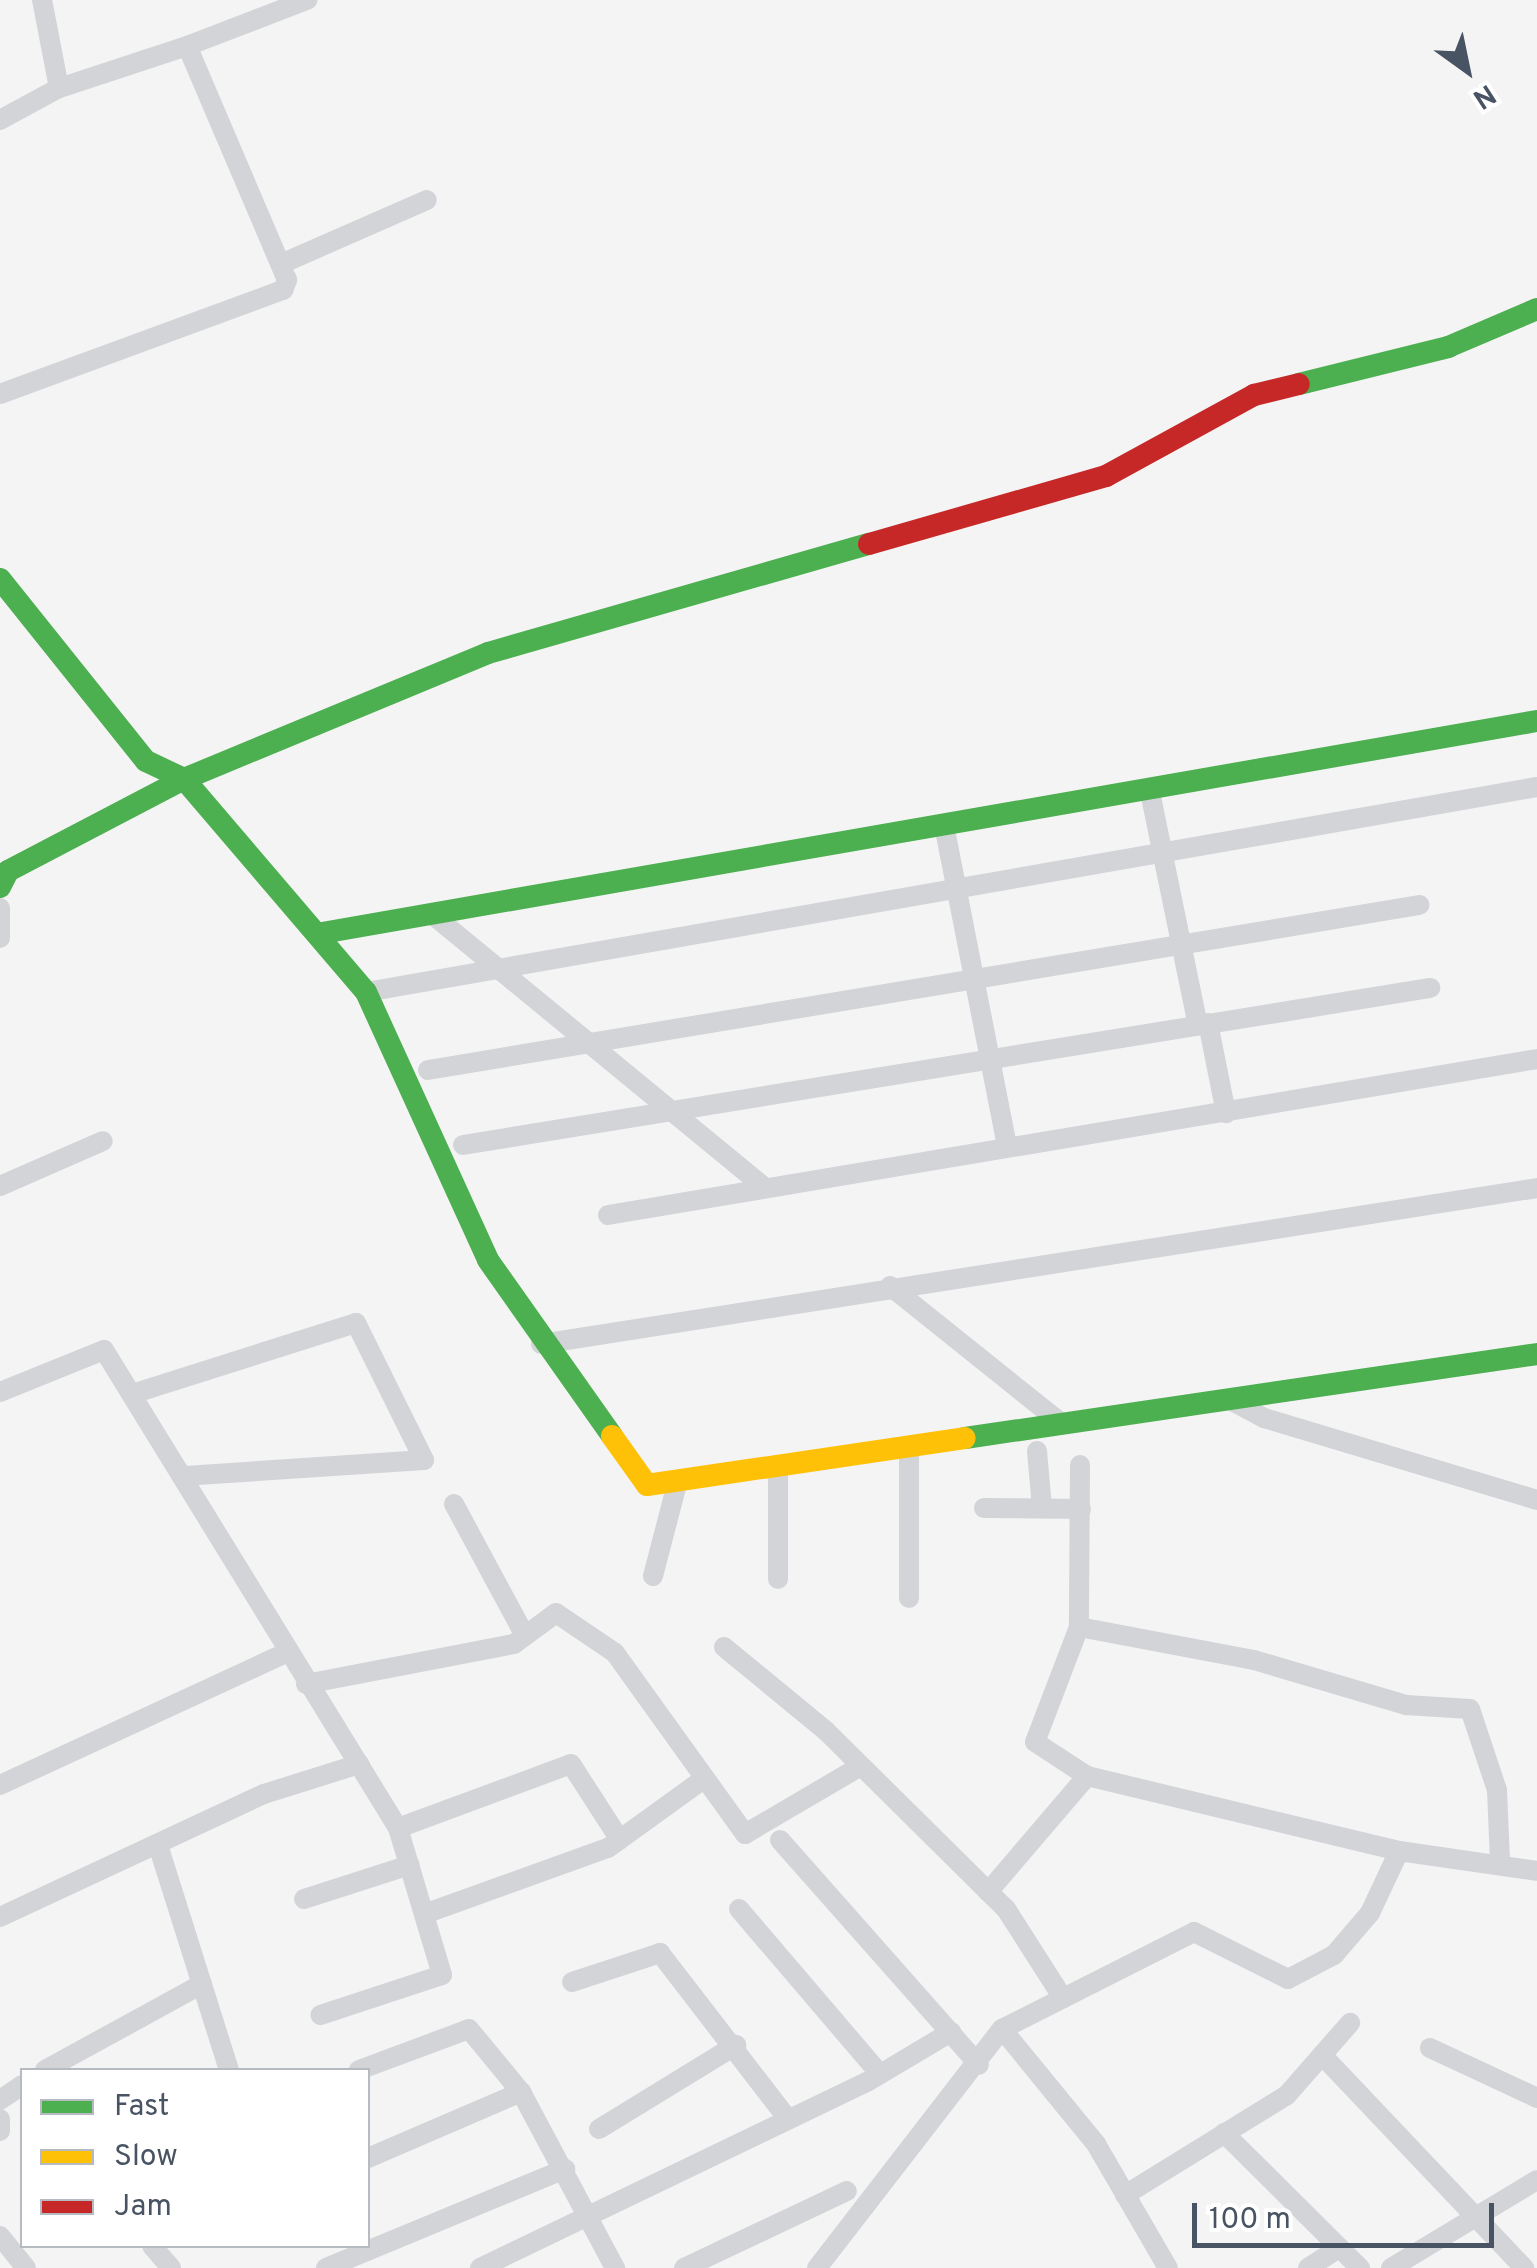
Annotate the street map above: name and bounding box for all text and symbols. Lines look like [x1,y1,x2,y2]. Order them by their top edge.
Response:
north arrow [1417,20,1517,120]
text: N [1465,75,1502,116]
legend [20,2068,370,2248]
text: Fast [114,2089,169,2126]
text: Slow [114,2139,178,2176]
scale bar [1197,2183,1500,2245]
text: Jam [114,2189,172,2226]
text: 100 m [1209,2202,1291,2239]

